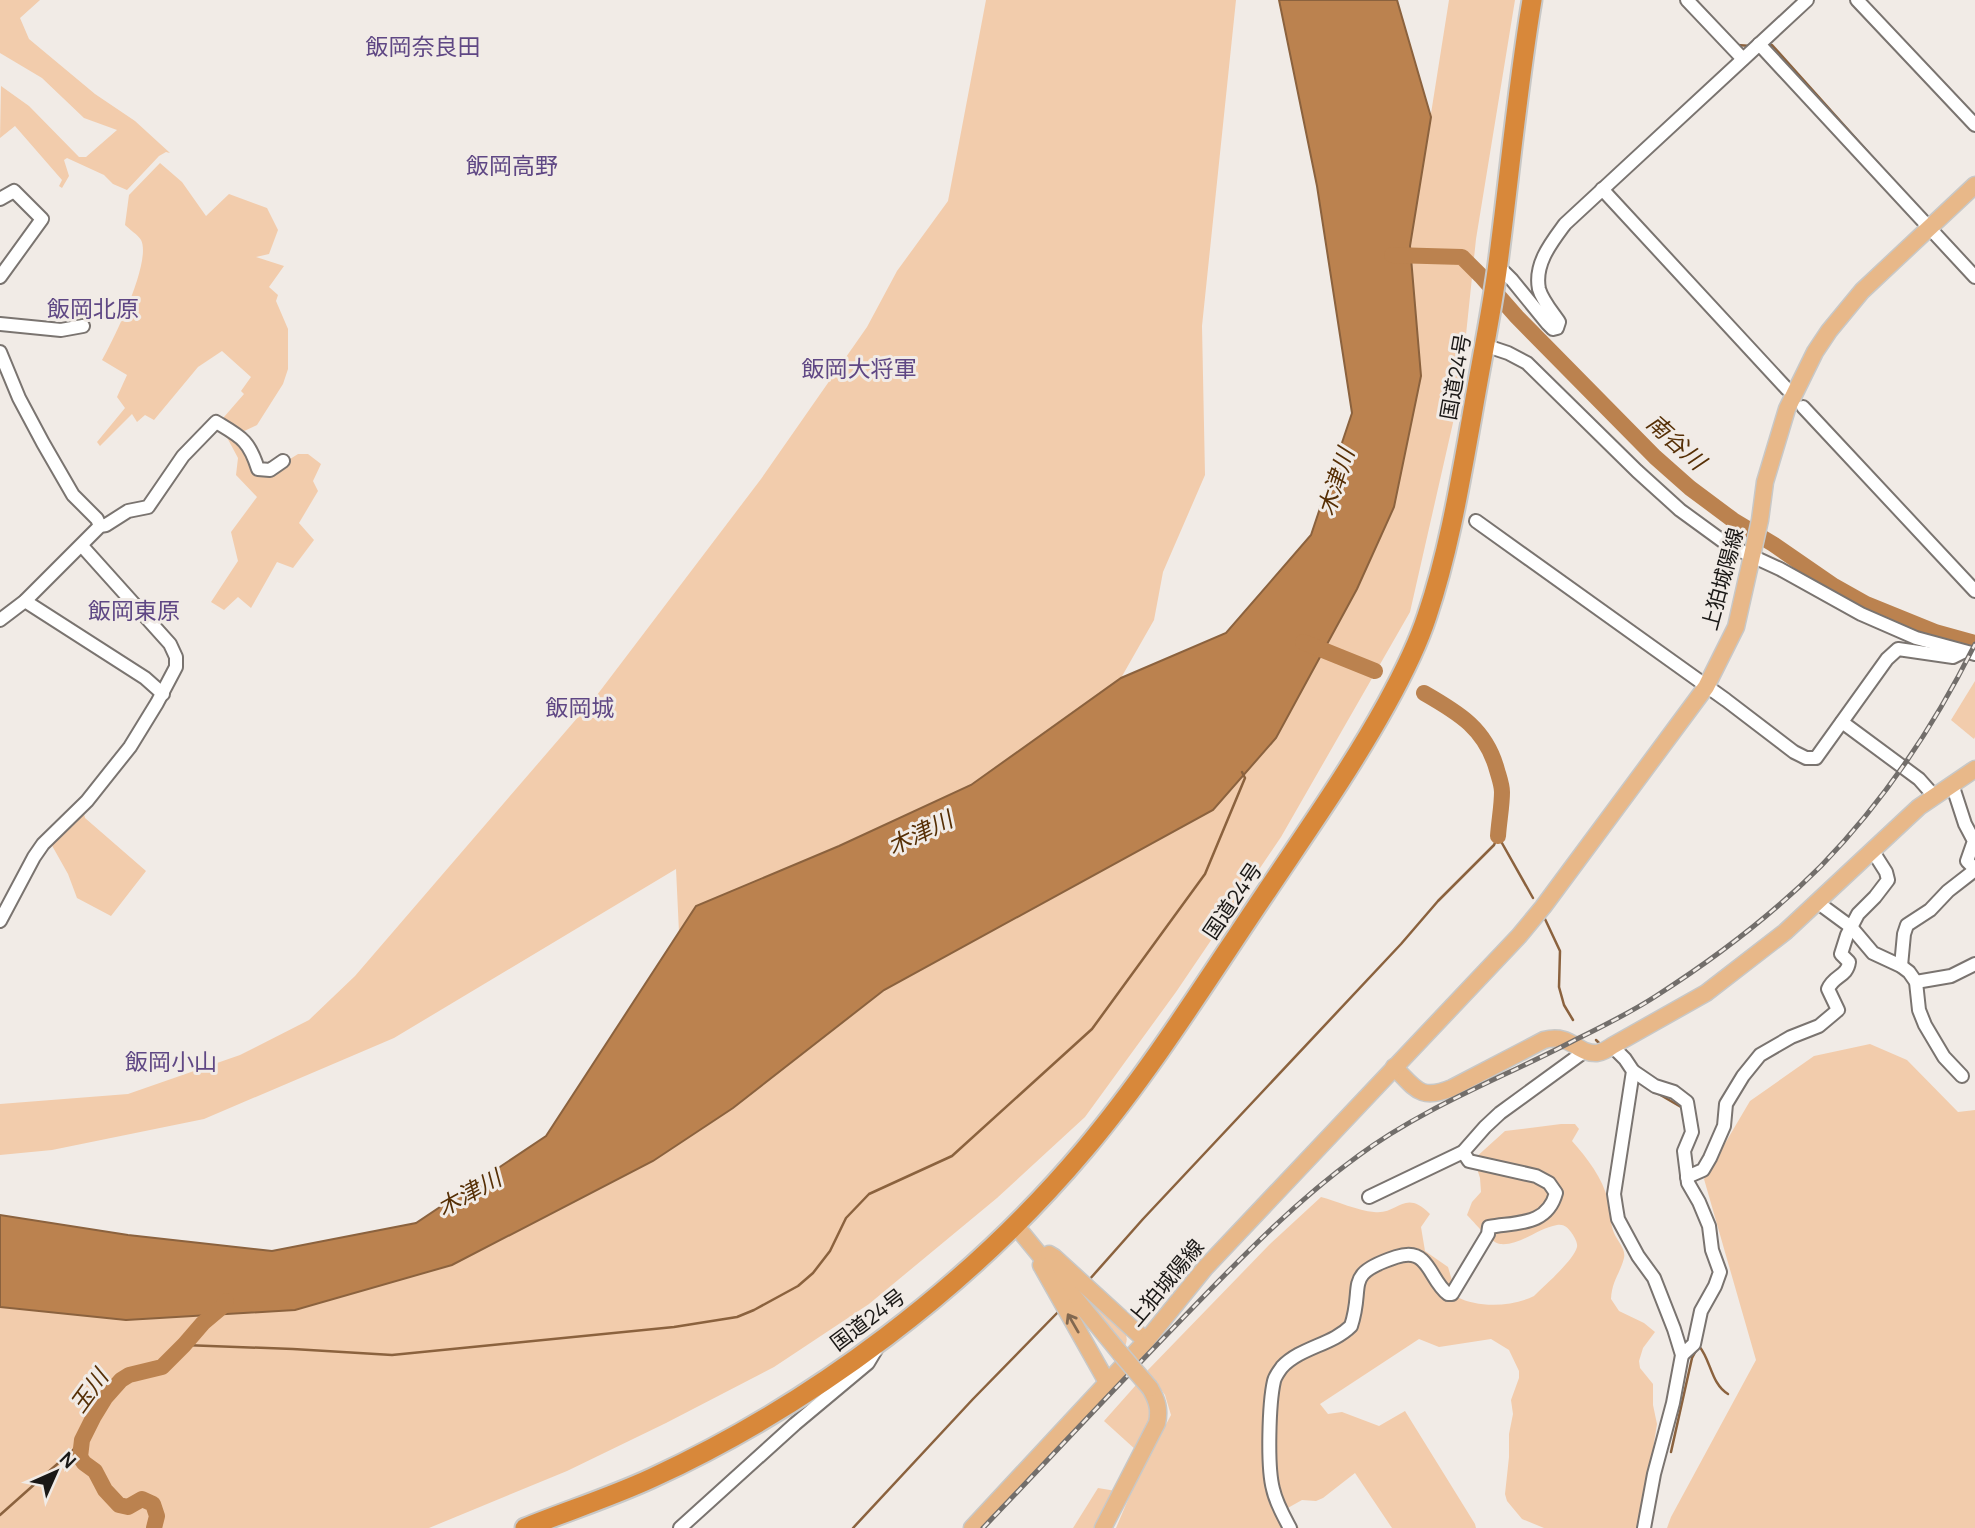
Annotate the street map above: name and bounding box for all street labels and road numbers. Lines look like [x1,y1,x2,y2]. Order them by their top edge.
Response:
street label: 国道24号 [1434,332,1476,422]
street label: 上狛城陽線 [1695,524,1749,633]
street label: 国道24号 [1196,857,1268,944]
street label: 上狛城陽線 [1121,1233,1210,1332]
street label: 国道24号 [824,1282,911,1357]

